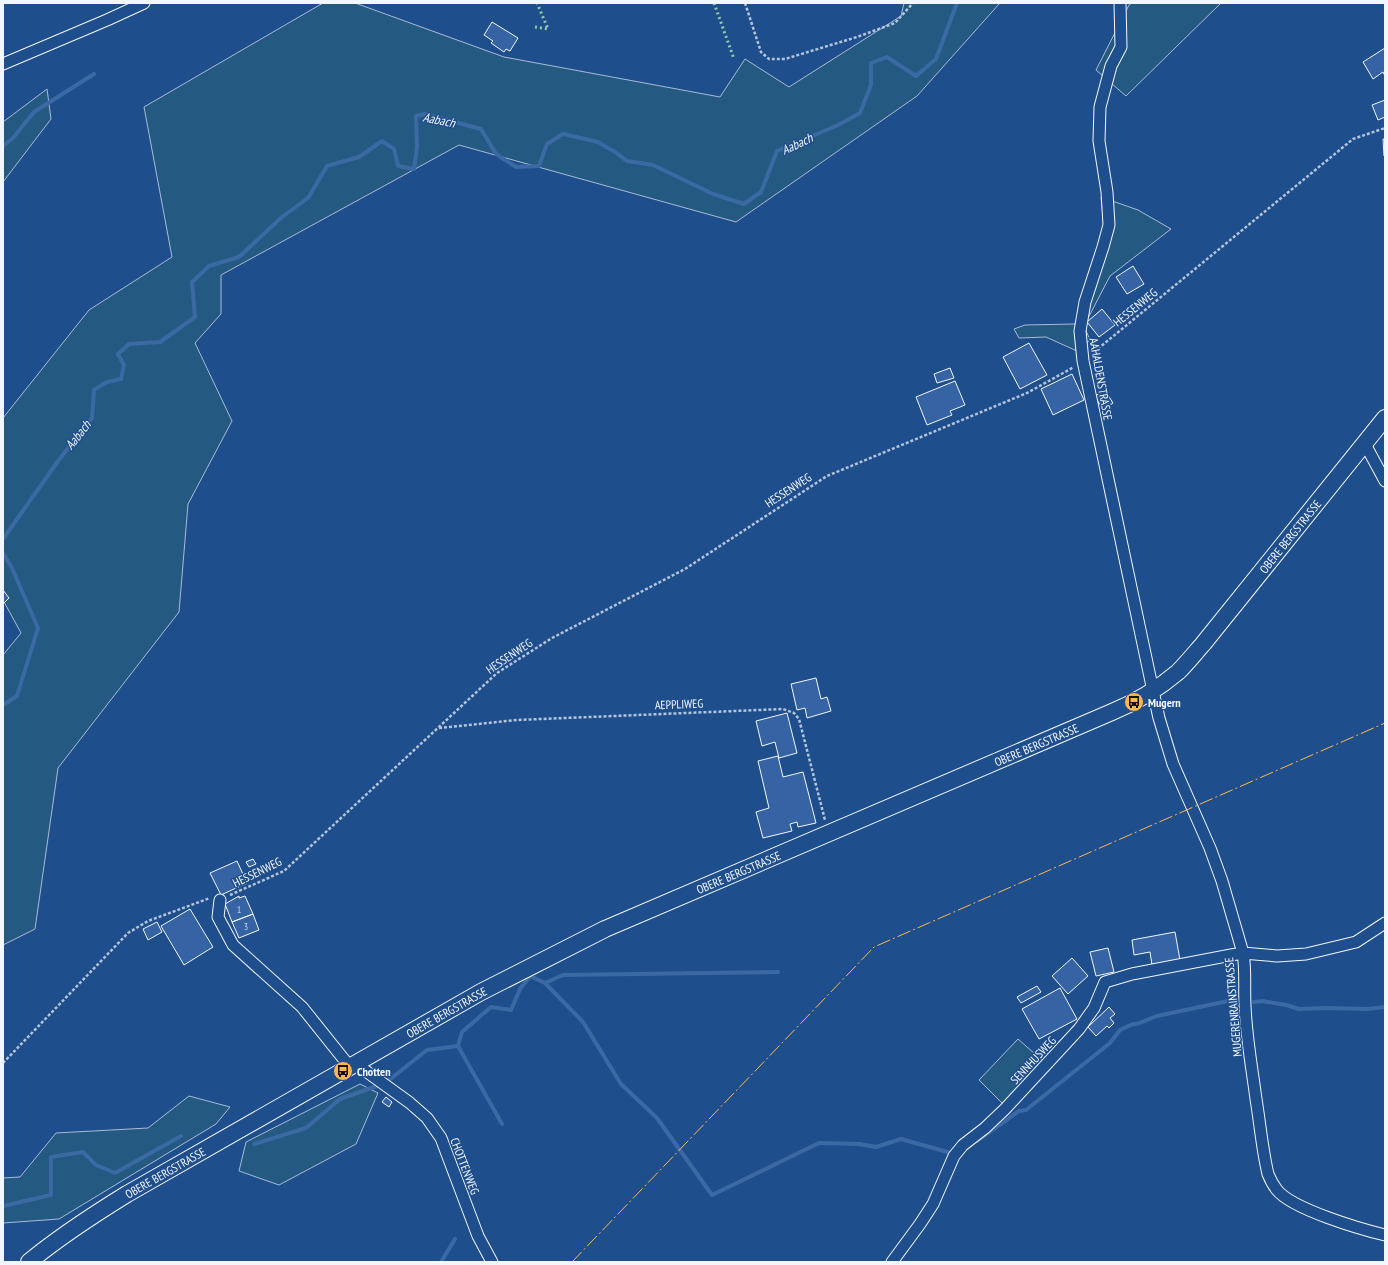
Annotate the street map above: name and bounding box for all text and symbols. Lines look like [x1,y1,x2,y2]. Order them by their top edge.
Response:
water label: Aabach [421,109,458,132]
water label: Aabach [779,129,816,159]
street label: HESSENWEG [1110,285,1160,329]
street label: AAHALDENSTRASSE [1086,337,1116,421]
water label: Aabach [61,416,96,453]
street label: HESSENWEG [762,469,814,511]
street label: OBERE BERGSTRASSE [1256,496,1324,576]
street label: HESSENWEG [483,635,535,677]
bus stop icon: Mugern [1123,691,1145,713]
place label: Mugern [1148,695,1181,710]
street label: AEPPLIWEG [654,696,704,712]
street label: OBERE BERGSTRASSE [992,720,1081,769]
street label: OBERE BERGSTRASSE [694,847,783,897]
street label: HESSENWEG [230,854,284,890]
house number: 1 [237,903,241,916]
house number: 3 [244,920,248,933]
street label: MUGERENRAINSTRASSE [1221,957,1245,1057]
street label: OBERE BERGSTRASSE [403,983,489,1041]
street label: SENNHUSWEG [1007,1033,1059,1087]
bus stop icon: Chotten [332,1060,354,1082]
place label: Chotten [357,1064,391,1079]
street label: CHOTTENWEG [447,1135,483,1197]
street label: OBERE BERGSTRASSE [122,1144,208,1201]

